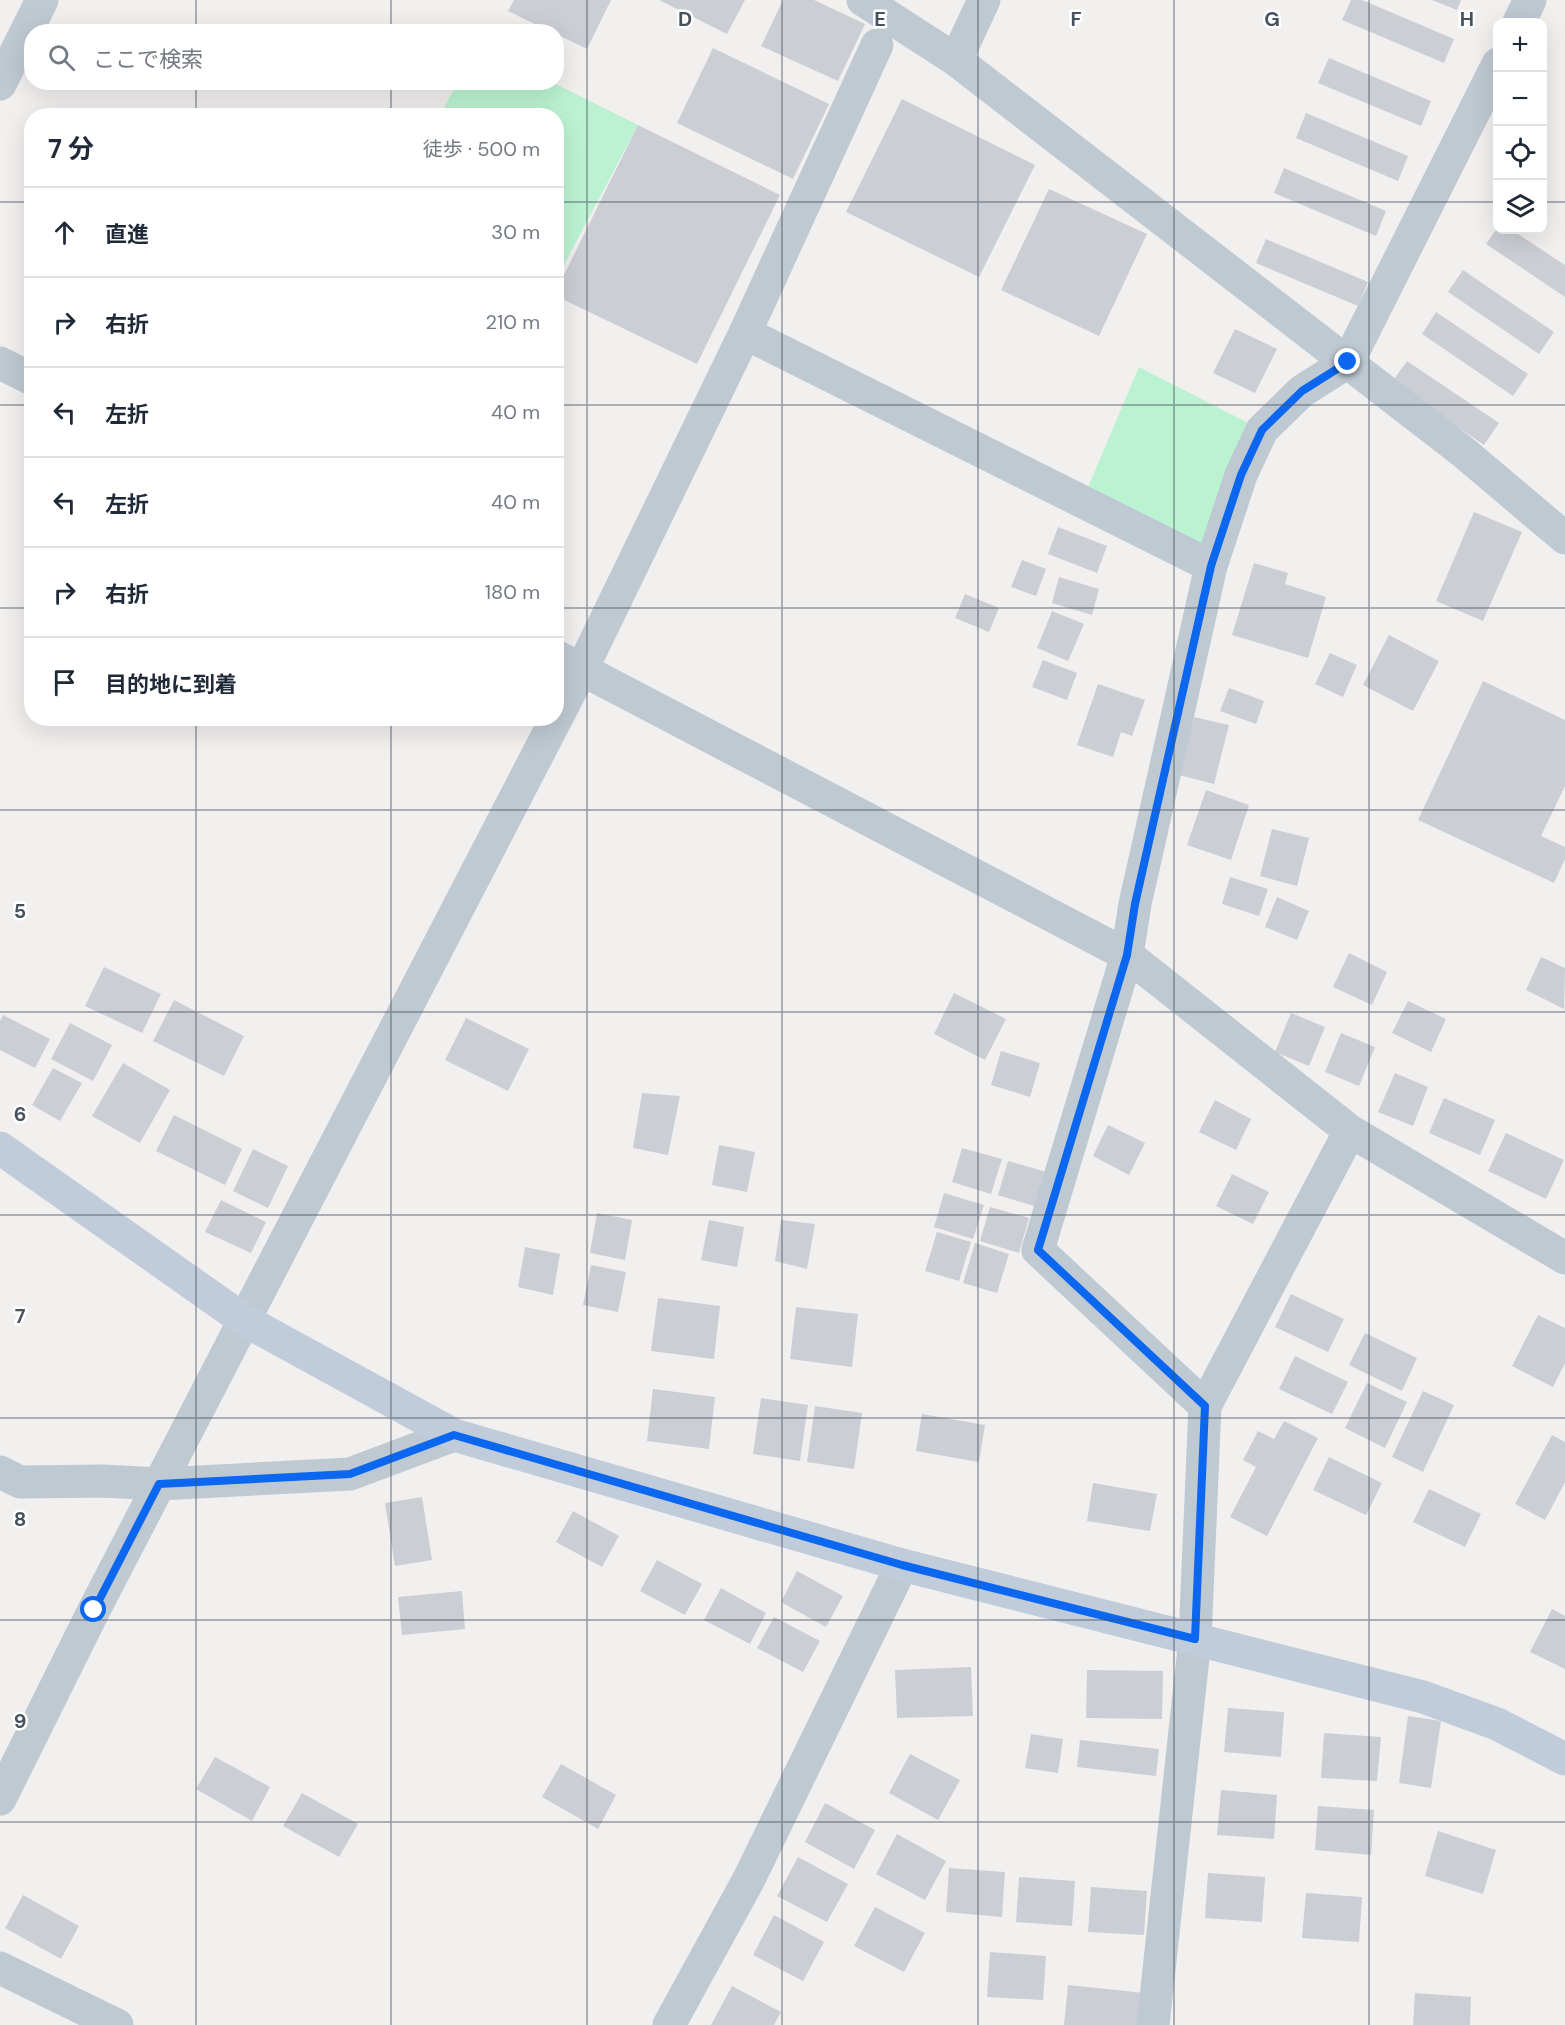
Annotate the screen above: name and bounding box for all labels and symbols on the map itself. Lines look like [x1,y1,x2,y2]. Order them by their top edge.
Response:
text: D [678,6,692,32]
text: E [874,6,886,32]
text: F [1070,6,1082,32]
text: G [1264,6,1280,32]
text: H [1460,6,1474,32]
route end [1334,348,1360,374]
text: 5 [14,898,26,924]
text: 6 [14,1101,26,1127]
text: 7 [15,1303,26,1329]
text: 8 [14,1506,26,1532]
route start [80,1596,106,1622]
text: 9 [14,1708,26,1734]

